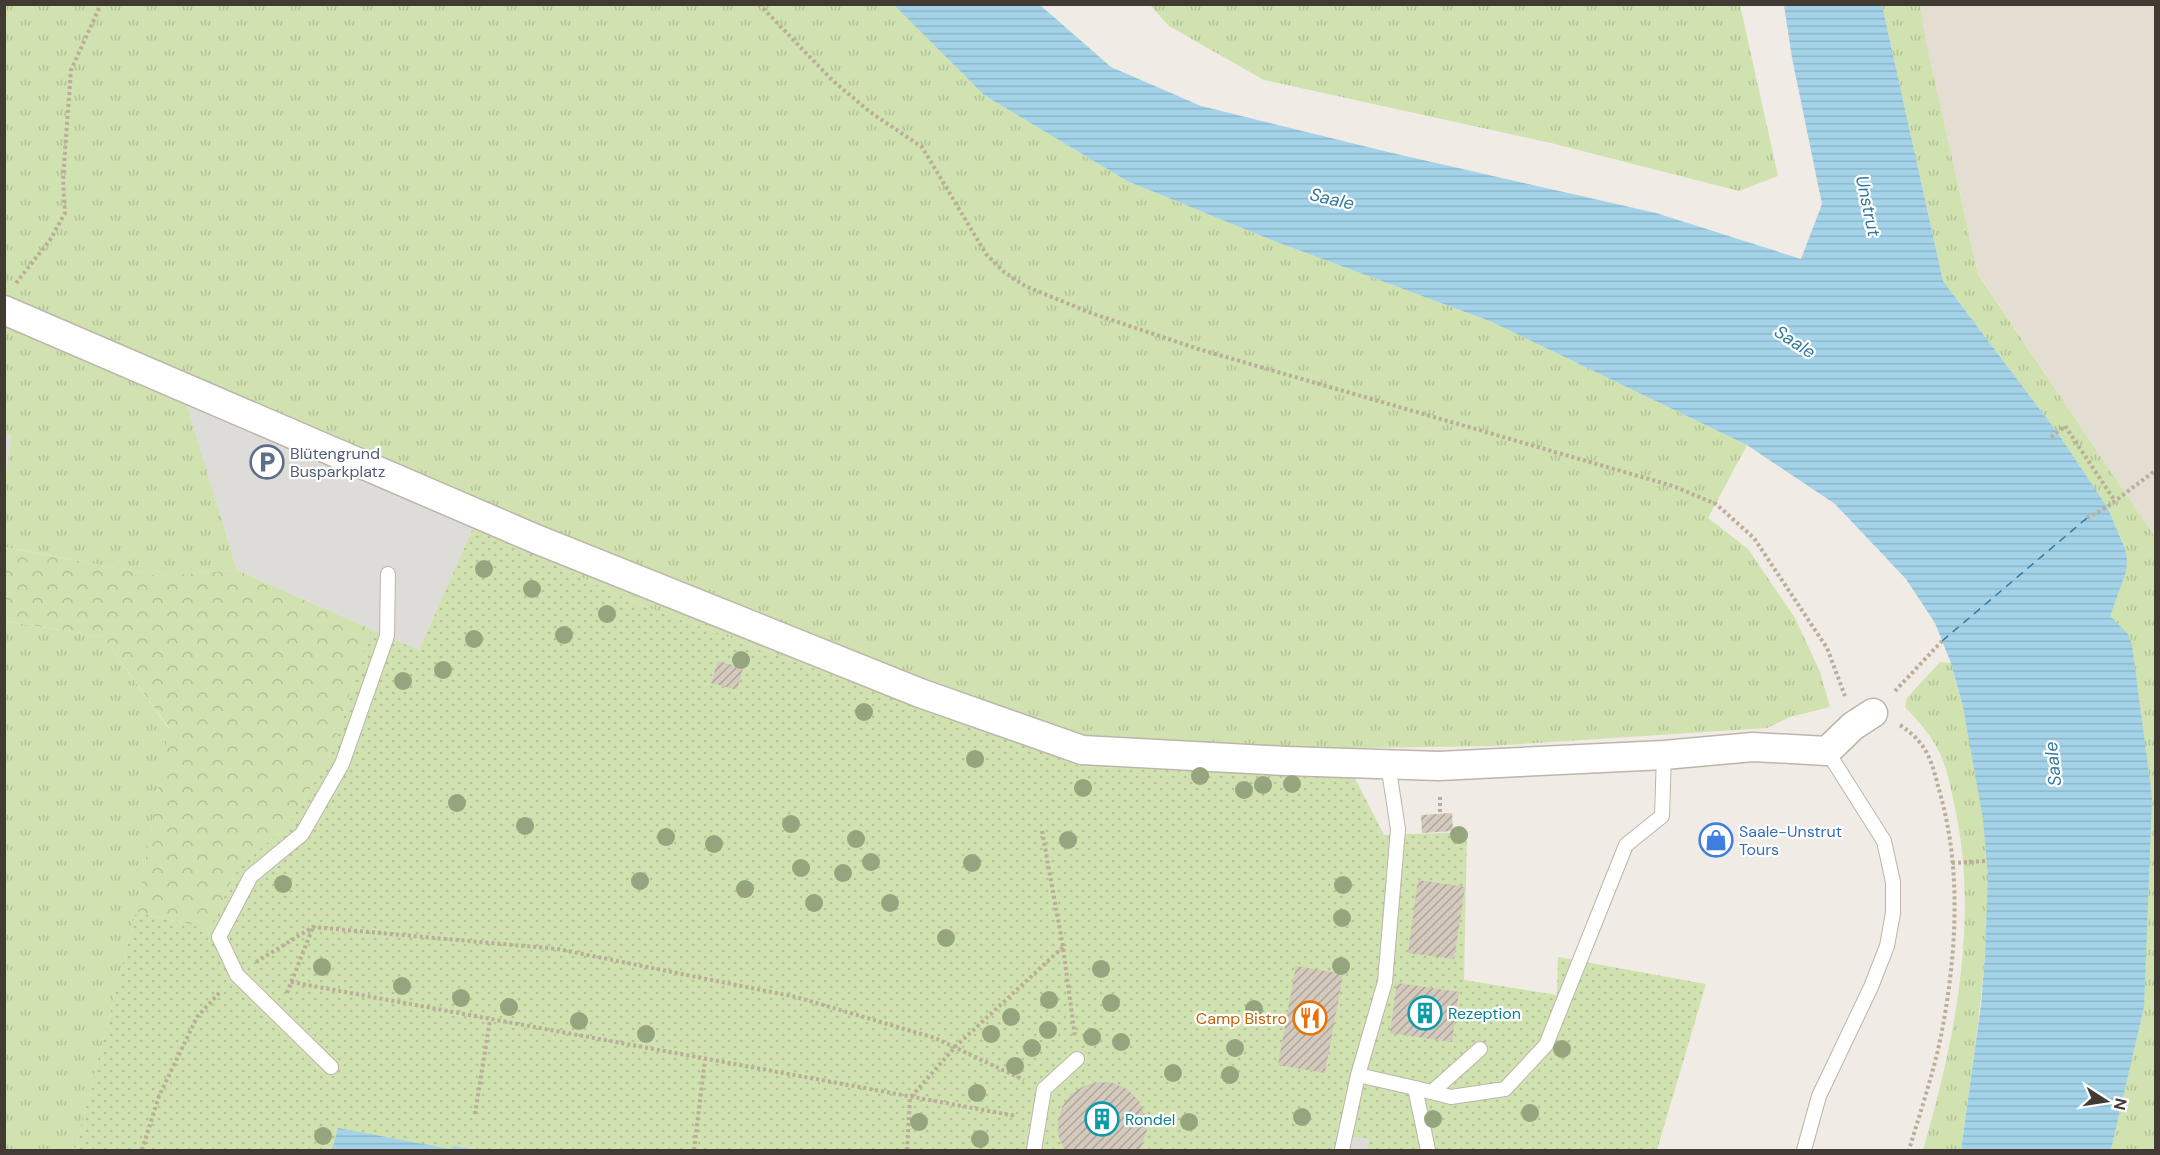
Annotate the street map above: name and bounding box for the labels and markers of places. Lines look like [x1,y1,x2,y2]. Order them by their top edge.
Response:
place label: Blütengrund Busparkplatz [290,443,385,482]
parking icon: Blütengrund Busparkplatz [249,444,285,480]
place label: Saale-Unstrut Tours [1739,821,1842,860]
shop icon: Saale-Unstrut Tours [1698,822,1734,858]
building icon: Rezeption [1407,995,1443,1031]
restaurant icon: Camp Bistro [1292,1000,1328,1036]
place label: Rezeption [1448,1003,1521,1024]
place label: Camp Bistro [1196,1008,1287,1029]
building icon: Rondel [1084,1101,1120,1137]
place label: Rondel [1125,1109,1175,1130]

